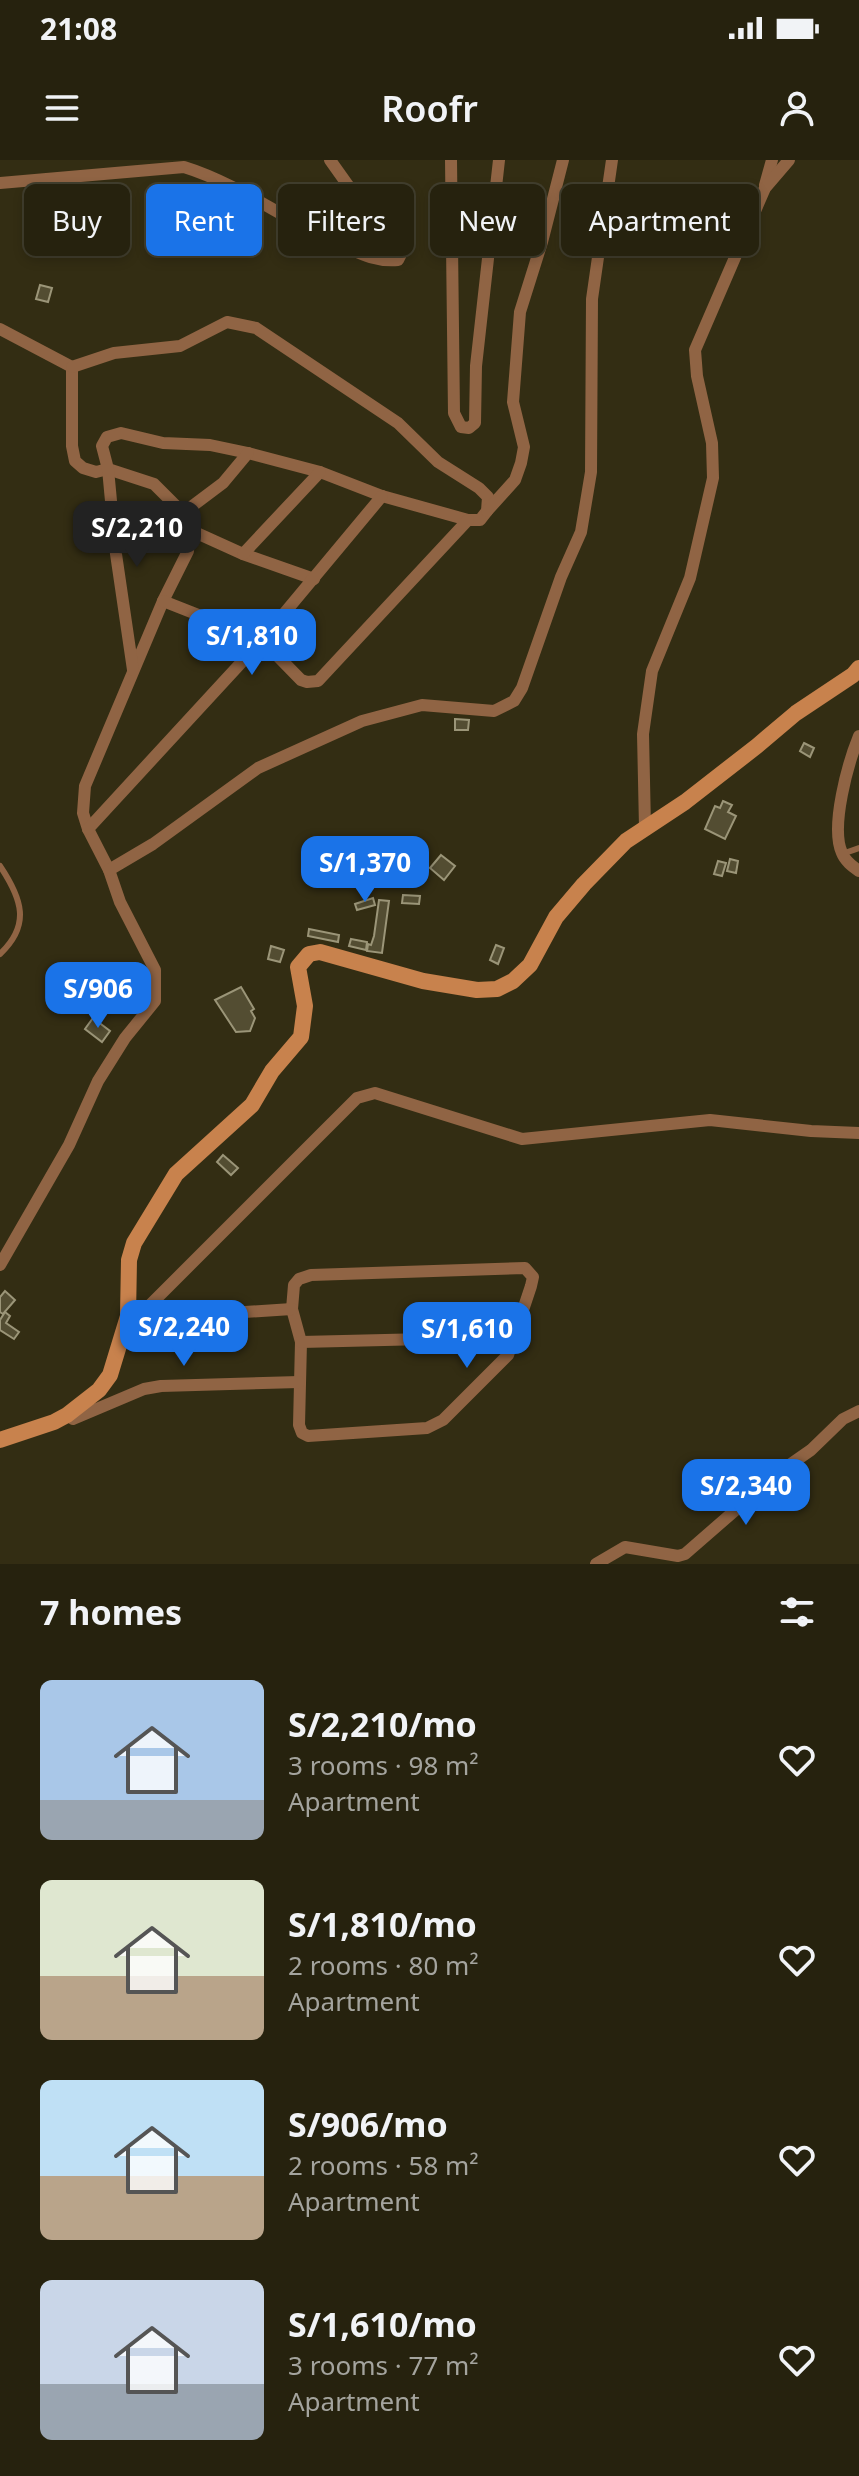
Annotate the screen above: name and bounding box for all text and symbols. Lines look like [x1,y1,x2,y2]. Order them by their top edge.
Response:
text: 21:08 [40,8,117,49]
text: Roofr [381,84,478,133]
icon: menu [40,86,84,130]
icon: person [775,86,819,130]
chip: Buy [24,184,130,256]
chip: Rent [146,184,262,256]
chip: Filters [278,184,414,256]
chip: New [430,184,545,256]
chip: Apartment [561,184,759,256]
pin: S/2,210 [63,501,211,569]
text: S/2,210 [91,509,183,545]
pin: S/1,810 [178,609,326,677]
text: S/1,810 [206,617,298,653]
pin: S/1,370 [291,836,439,904]
text: S/1,370 [319,844,411,880]
pin: S/906 [42,962,154,1030]
text: S/906 [63,970,133,1006]
pin: S/2,240 [110,1300,258,1368]
pin: S/1,610 [393,1302,541,1370]
text: S/2,240 [138,1308,230,1344]
text: S/1,610 [421,1310,513,1346]
pin: S/2,340 [672,1459,820,1527]
text: S/2,340 [700,1467,792,1503]
text: 7 homes [40,1589,182,1635]
icon: filters [775,1590,819,1634]
text: S/2,210/mo [288,1701,477,1747]
icon: home [104,1712,200,1808]
icon: heart [775,1738,819,1782]
text: 3 rooms · 98 m² [288,1747,478,1783]
text: Apartment [288,1783,420,1819]
text: S/1,810/mo [288,1901,477,1947]
icon: home [104,1912,200,2008]
icon: heart [775,1938,819,1982]
text: 2 rooms · 80 m² [288,1947,478,1983]
text: Apartment [288,1983,420,2019]
text: S/906/mo [288,2101,448,2147]
icon: home [104,2112,200,2208]
icon: heart [775,2138,819,2182]
text: 2 rooms · 58 m² [288,2147,478,2183]
text: Apartment [288,2183,420,2219]
text: S/1,610/mo [288,2301,477,2347]
icon: home [104,2312,200,2408]
icon: heart [775,2338,819,2382]
text: 3 rooms · 77 m² [288,2347,478,2383]
text: Apartment [288,2383,420,2419]

